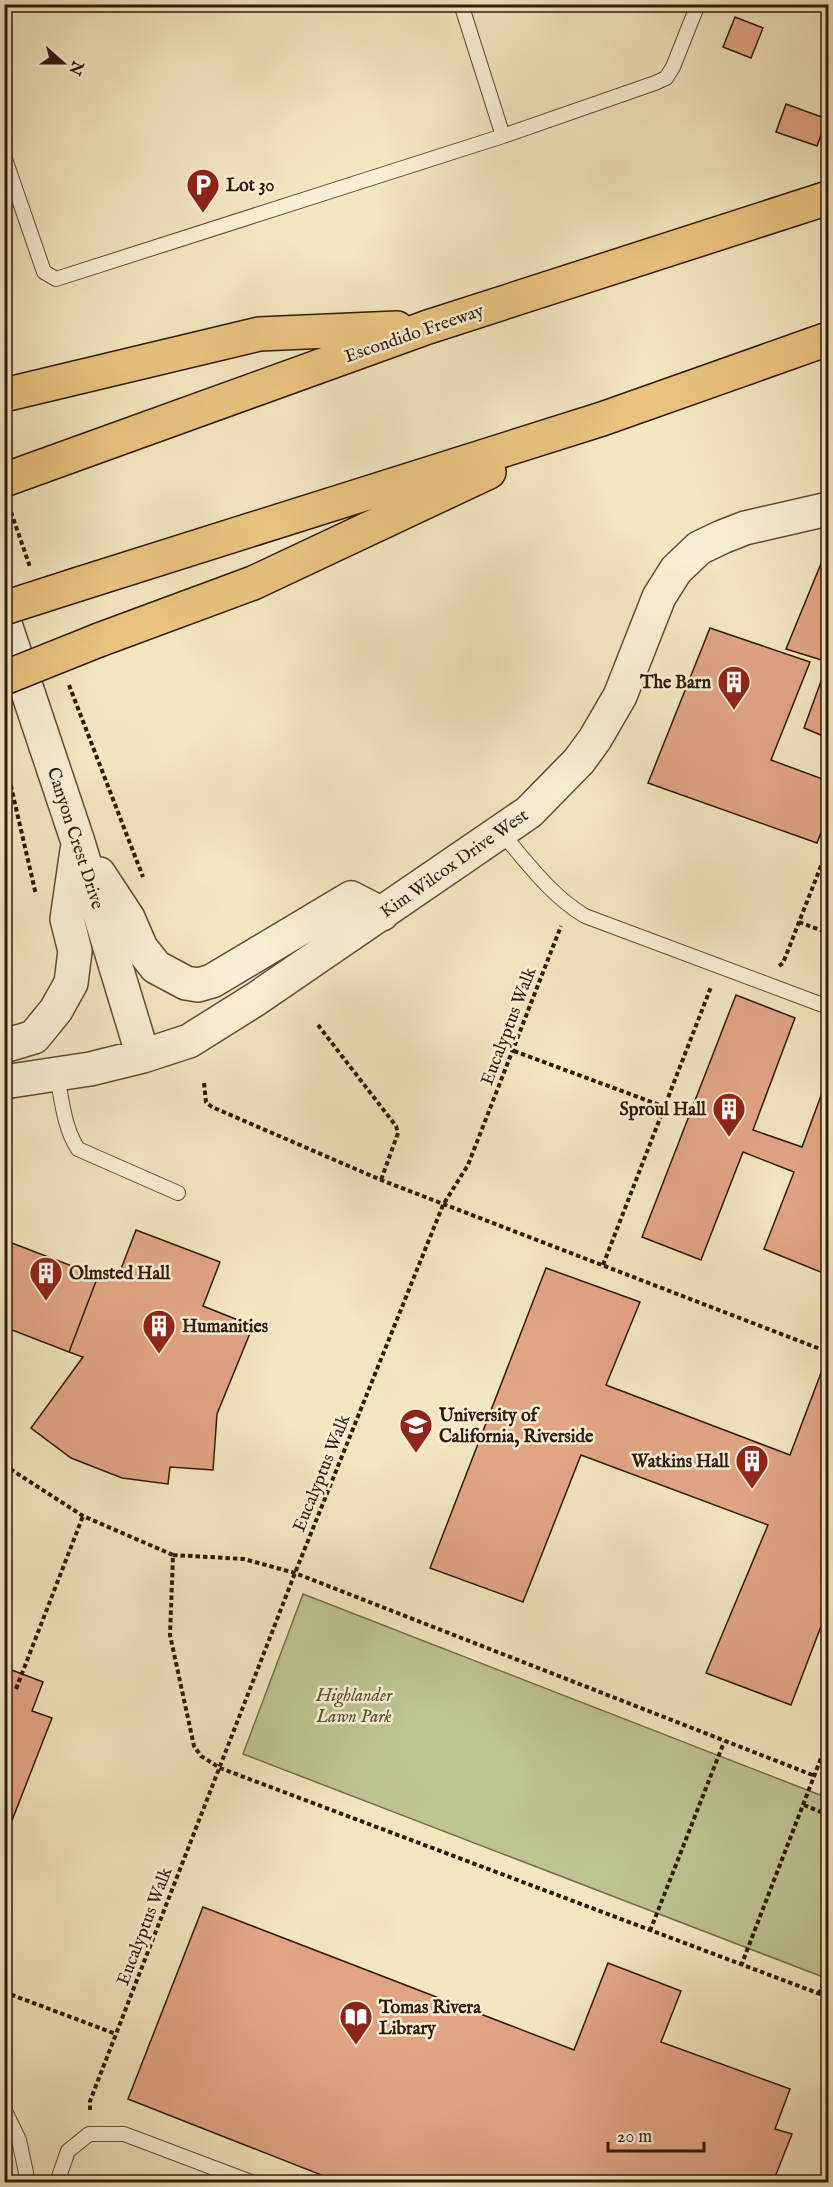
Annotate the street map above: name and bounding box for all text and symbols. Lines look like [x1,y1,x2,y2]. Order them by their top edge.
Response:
north arrow [33,33,93,93]
text: N [63,57,87,78]
parking icon: Lot 30 [185,167,221,214]
place label: Lot 30 [226,175,275,198]
street label: Escondido Freeway [342,300,487,369]
building icon: The Barn [716,664,752,711]
place label: The Barn [639,672,711,695]
street label: Canyon Crest Drive [41,765,108,912]
street label: Kim Wilcox Drive West [376,805,533,924]
street label: Eucalyptus Walk [476,964,543,1089]
building icon: Sproul Hall [711,1091,747,1138]
place label: Sproul Hall [620,1099,707,1122]
building icon: Olmsted Hall [28,1255,64,1302]
place label: Olmsted Hall [69,1263,171,1286]
building icon: Humanities [141,1308,177,1355]
place label: Humanities [182,1316,269,1339]
place label: University of California, Riverside [438,1405,594,1449]
school or university icon: University of California, Riverside [398,1407,434,1454]
street label: Eucalyptus Walk [288,1411,357,1536]
building icon: Watkins Hall [734,1443,770,1490]
place label: Watkins Hall [631,1451,730,1474]
park label: Highlander Lawn Park [315,1685,393,1729]
street label: Eucalyptus Walk [112,1864,179,1989]
place label: Tomas Rivera Library [378,1997,482,2041]
library icon: Tomas Rivera Library [338,1999,374,2046]
scale bar [608,2115,704,2153]
text: 20 m [617,2126,652,2149]

